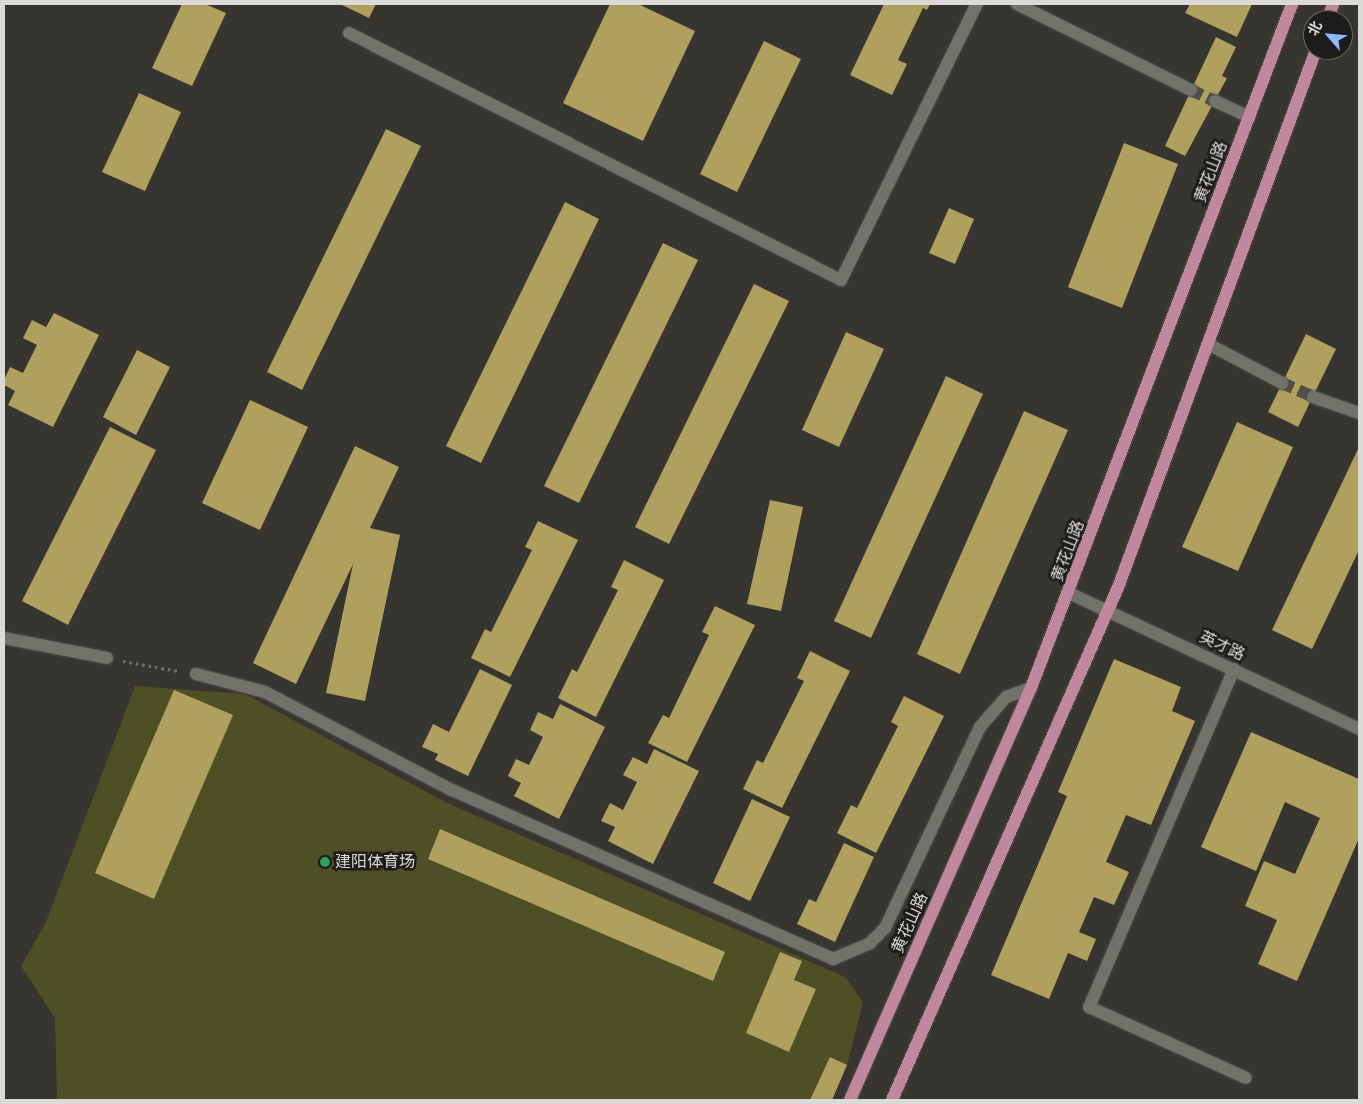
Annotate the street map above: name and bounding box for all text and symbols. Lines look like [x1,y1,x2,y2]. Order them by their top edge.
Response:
north arrow [1303,10,1353,60]
text: 北 [1304,18,1326,39]
street label: 黄花山路 [1191,139,1231,205]
street label: 黄花山路 [1048,518,1088,584]
street label: 英才路 [1196,627,1248,665]
place label: 建阳体育场 [335,852,415,872]
marker: 建阳体育场 [319,856,331,868]
street label: 黄花山路 [888,890,932,956]

